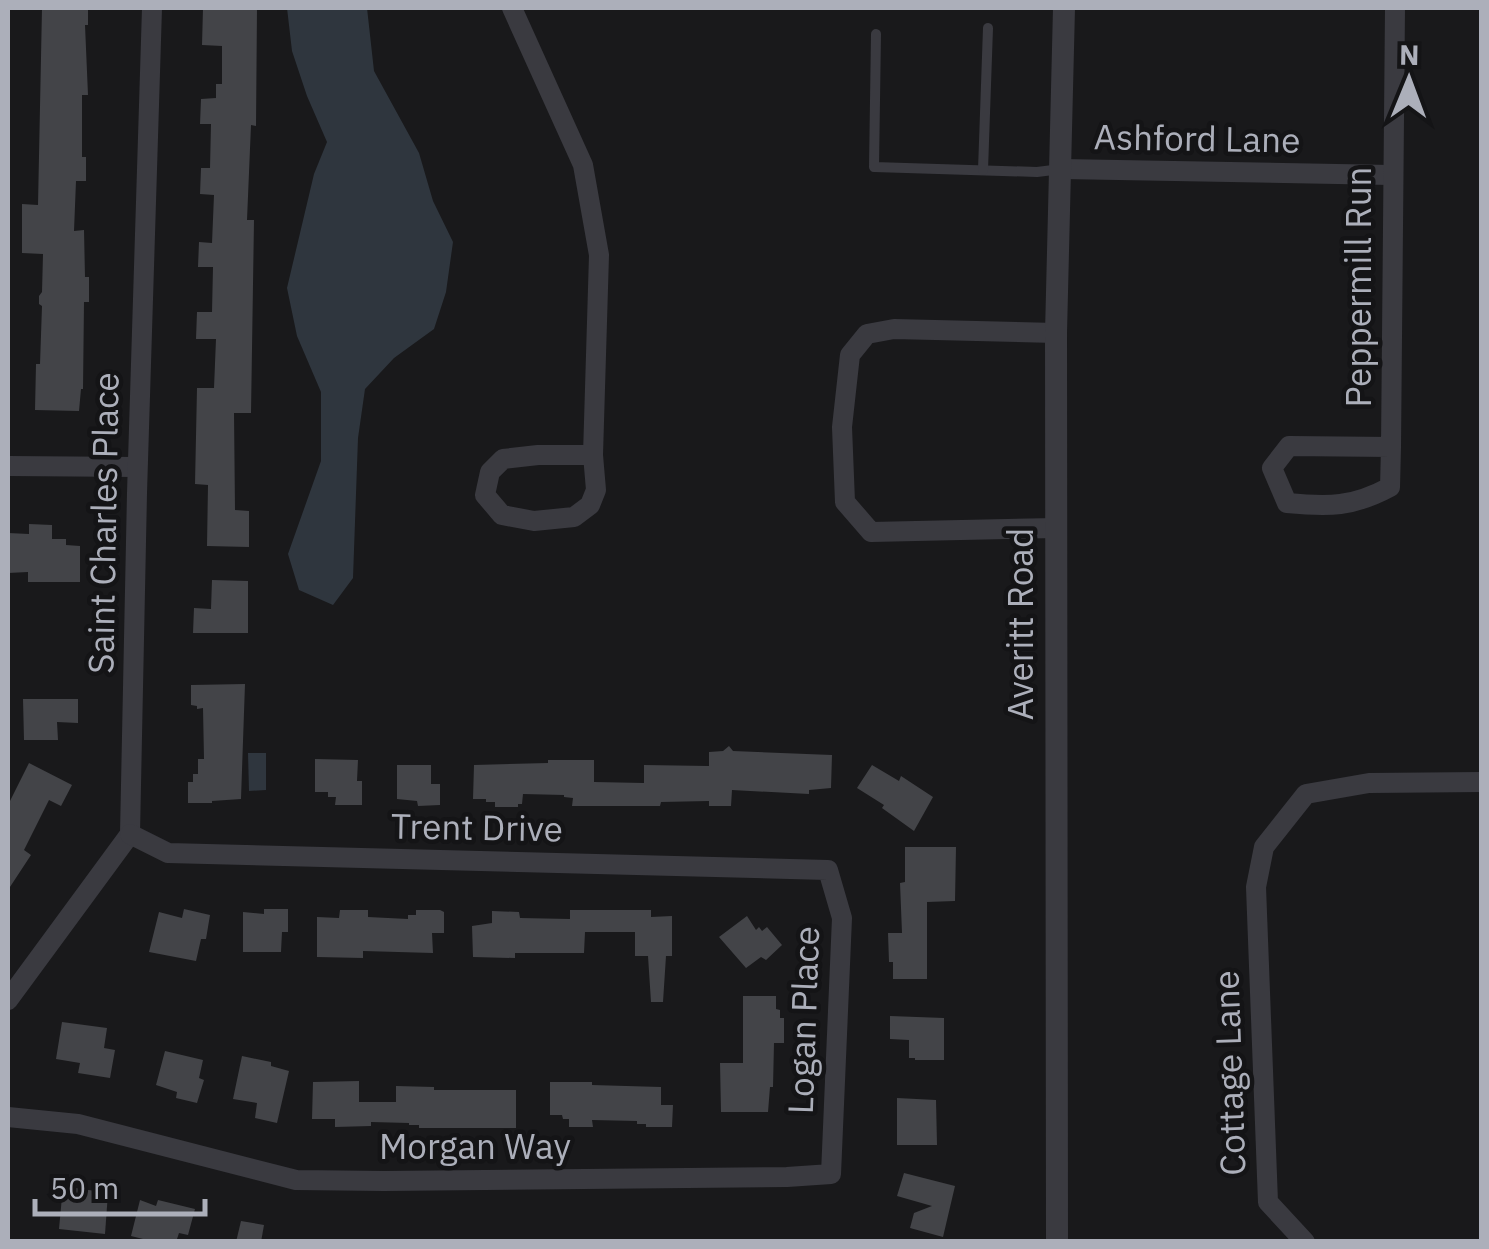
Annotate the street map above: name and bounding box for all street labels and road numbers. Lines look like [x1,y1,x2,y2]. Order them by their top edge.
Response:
street label: Ashford Lane [1093,113,1301,163]
street label: Peppermill Run [1335,167,1381,407]
street label: Saint Charles Place [77,372,129,674]
street label: Averitt Road [997,528,1043,720]
street label: Trent Drive [391,803,563,851]
street label: Logan Place [777,925,829,1115]
street label: Cottage Lane [1202,970,1256,1176]
street label: Morgan Way [379,1123,571,1169]

